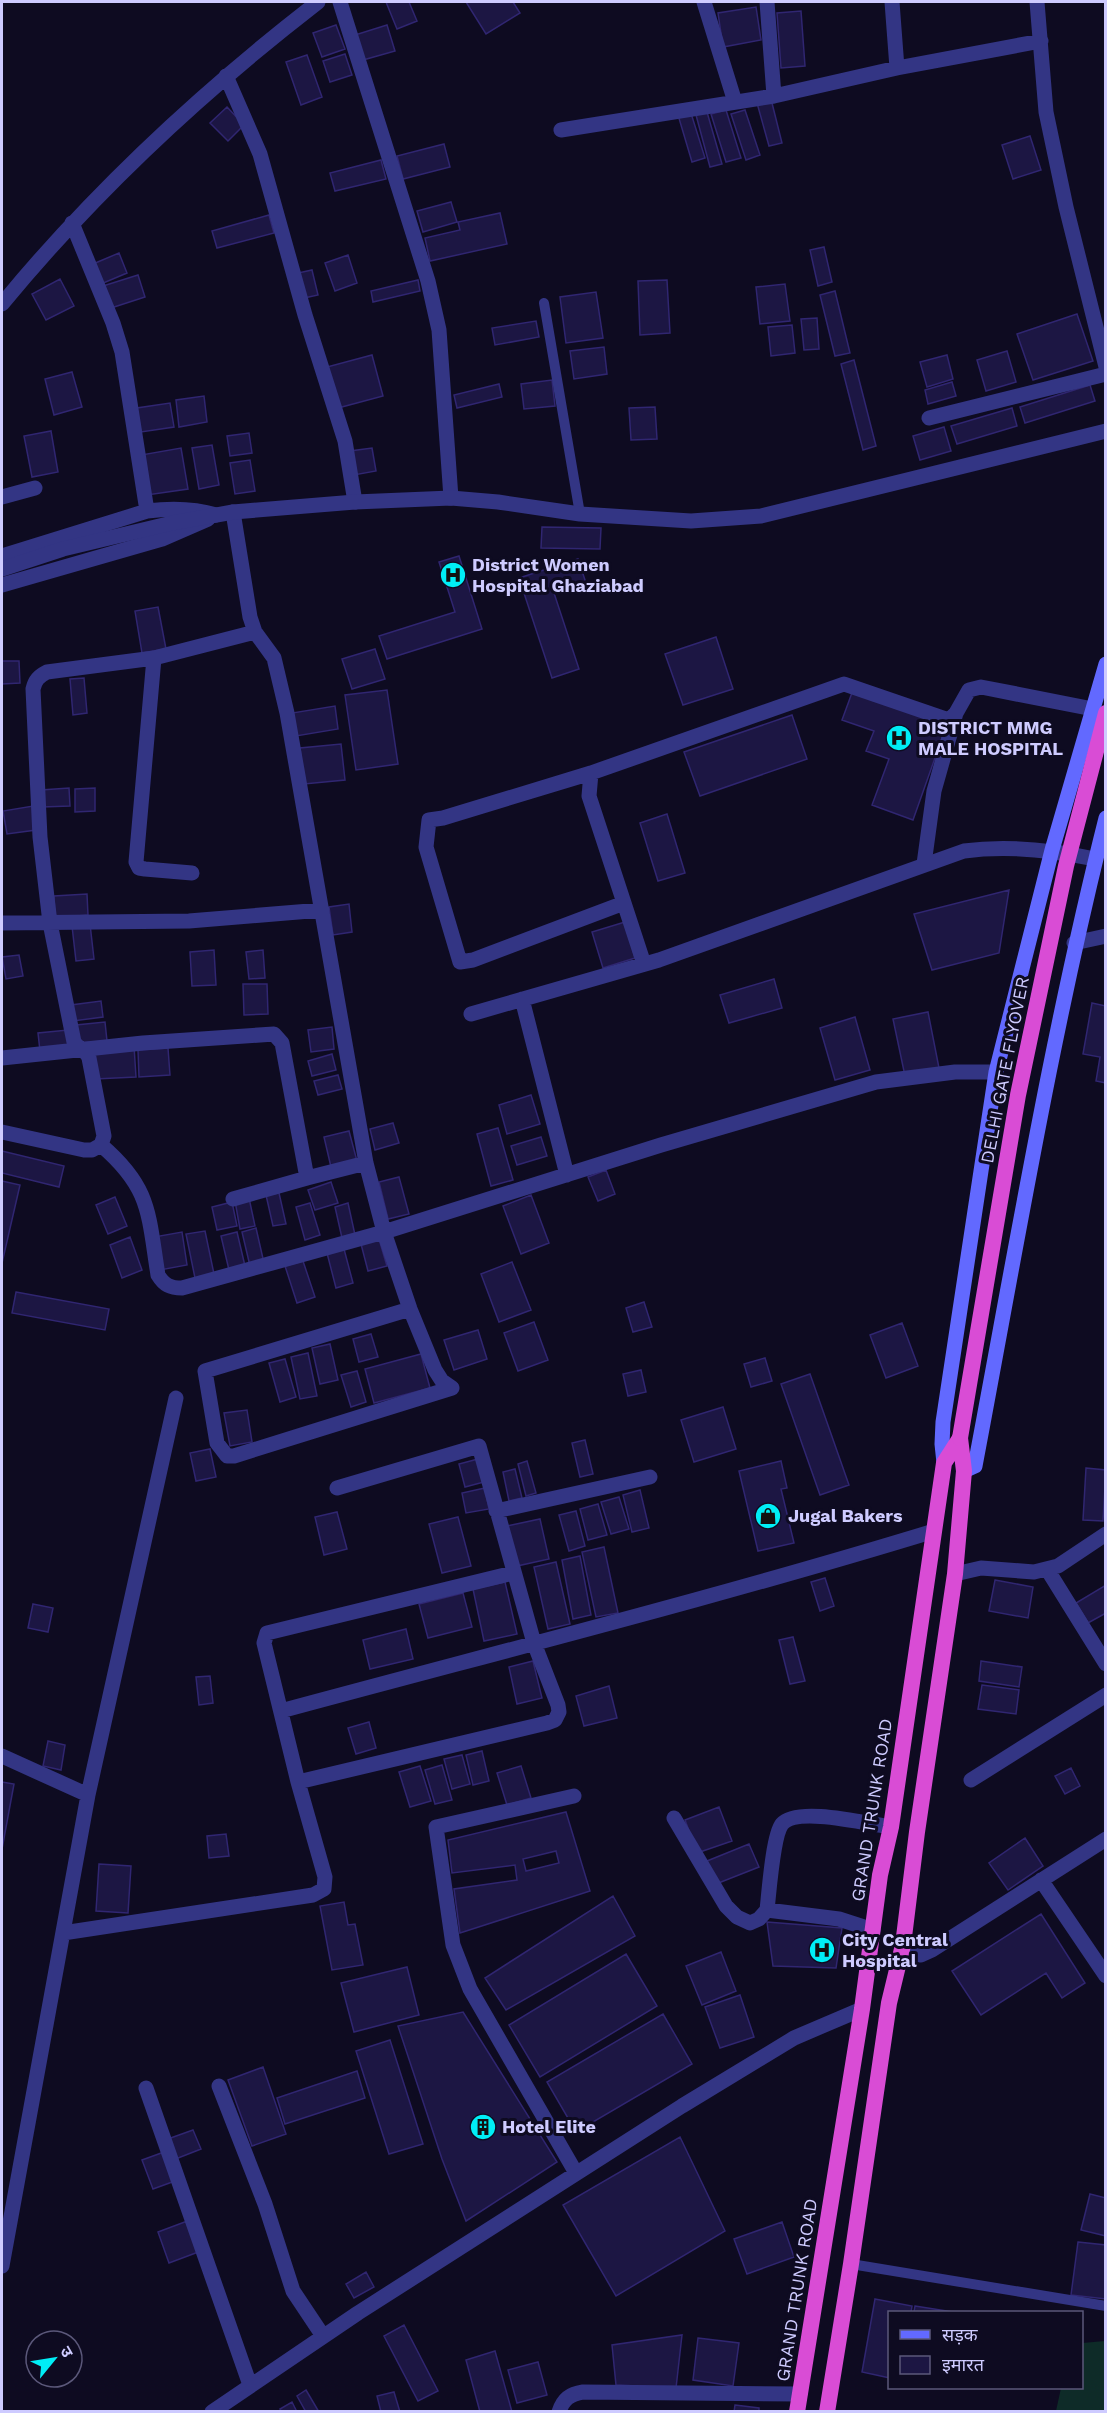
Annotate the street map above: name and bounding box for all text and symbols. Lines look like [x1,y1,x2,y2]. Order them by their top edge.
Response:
place label: District Women Hospital Ghaziabad [472,554,644,596]
hospital icon: District Women Hospital Ghaziabad [438,560,468,590]
place label: DISTRICT MMG MALE HOSPITAL [918,717,1063,759]
hospital icon: DISTRICT MMG MALE HOSPITAL [884,723,914,753]
street label: DELHI GATE FLYOVER [976,975,1033,1165]
shop icon: Jugal Bakers [753,1501,783,1531]
place label: Jugal Bakers [788,1505,903,1526]
street label: GRAND TRUNK ROAD [847,1717,896,1903]
place label: City Central Hospital [842,1929,948,1971]
hospital icon: City Central Hospital [807,1935,837,1965]
building icon: Hotel Elite [468,2112,498,2142]
place label: Hotel Elite [502,2116,596,2137]
street label: GRAND TRUNK ROAD [772,2197,821,2383]
legend [888,2311,1083,2389]
text: सड़क [942,2324,979,2345]
north arrow [24,2329,84,2389]
text: उ [56,2343,77,2361]
text: इमारत [942,2354,985,2375]

